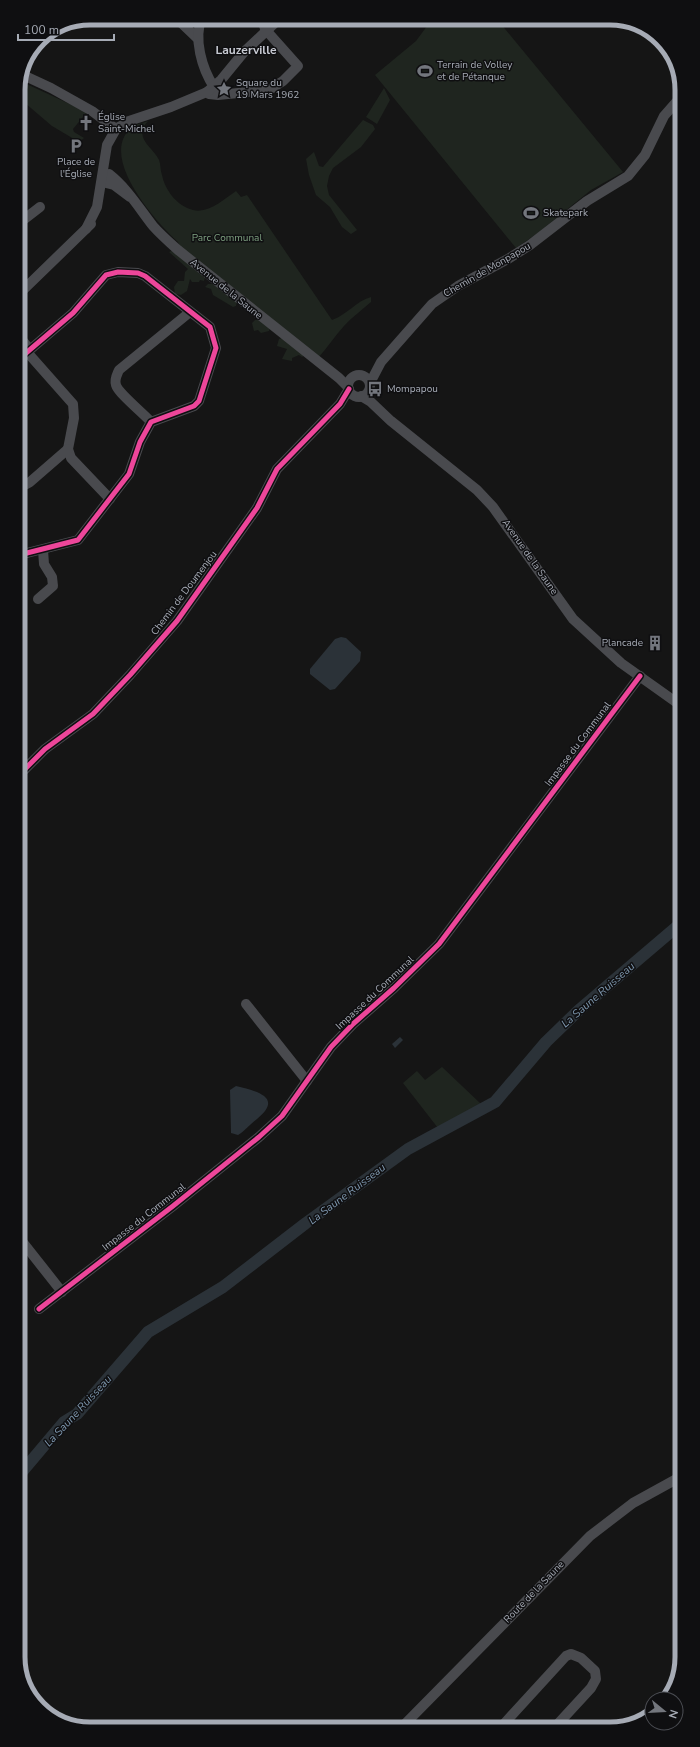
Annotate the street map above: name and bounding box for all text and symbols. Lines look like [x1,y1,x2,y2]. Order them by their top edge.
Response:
scale bar [18,16,114,42]
text: 100 m [24,22,59,38]
district label: Lauzerville [216,42,277,58]
place label: Terrain de Volley et de Pétanque [437,58,513,84]
sports icon: Terrain de Volley et de Pétanque [416,62,434,80]
place label: Square du 19 Mars 1962 [236,76,299,102]
place icon: Square du 19 Mars 1962 [215,80,233,98]
place label: Église Saint-Michel [98,110,155,136]
church icon: Église Saint-Michel [77,114,95,132]
parking icon: Place de l'Église [67,137,85,155]
place label: Place de l'Église [57,155,95,181]
sports icon: Skatepark [522,204,540,222]
place label: Skatepark [543,206,589,220]
park label: Parc Communal [192,231,262,245]
street label: Chemin de Monpapou [441,239,533,301]
street label: Avenue de la Saune [187,255,265,323]
bus stop icon: Mompapou [366,380,384,398]
place label: Mompapou [387,382,438,396]
street label: Avenue de la Saune [499,516,561,598]
street label: Chemin de Doumenjou [148,548,220,638]
building icon: Plancade [646,634,664,652]
place label: Plancade [602,636,643,650]
street label: Impasse du Communal [542,699,614,789]
street label: Impasse du Communal [333,953,417,1033]
water label: La Saune Ruisseau [558,959,638,1031]
water label: La Saune Ruisseau [305,1160,389,1228]
street label: Impasse du Communal [99,1180,189,1254]
water label: La Saune Ruisseau [41,1372,115,1450]
street label: Route de la Saune [501,1558,567,1626]
north arrow [644,1691,684,1731]
text: N [665,1708,681,1720]

